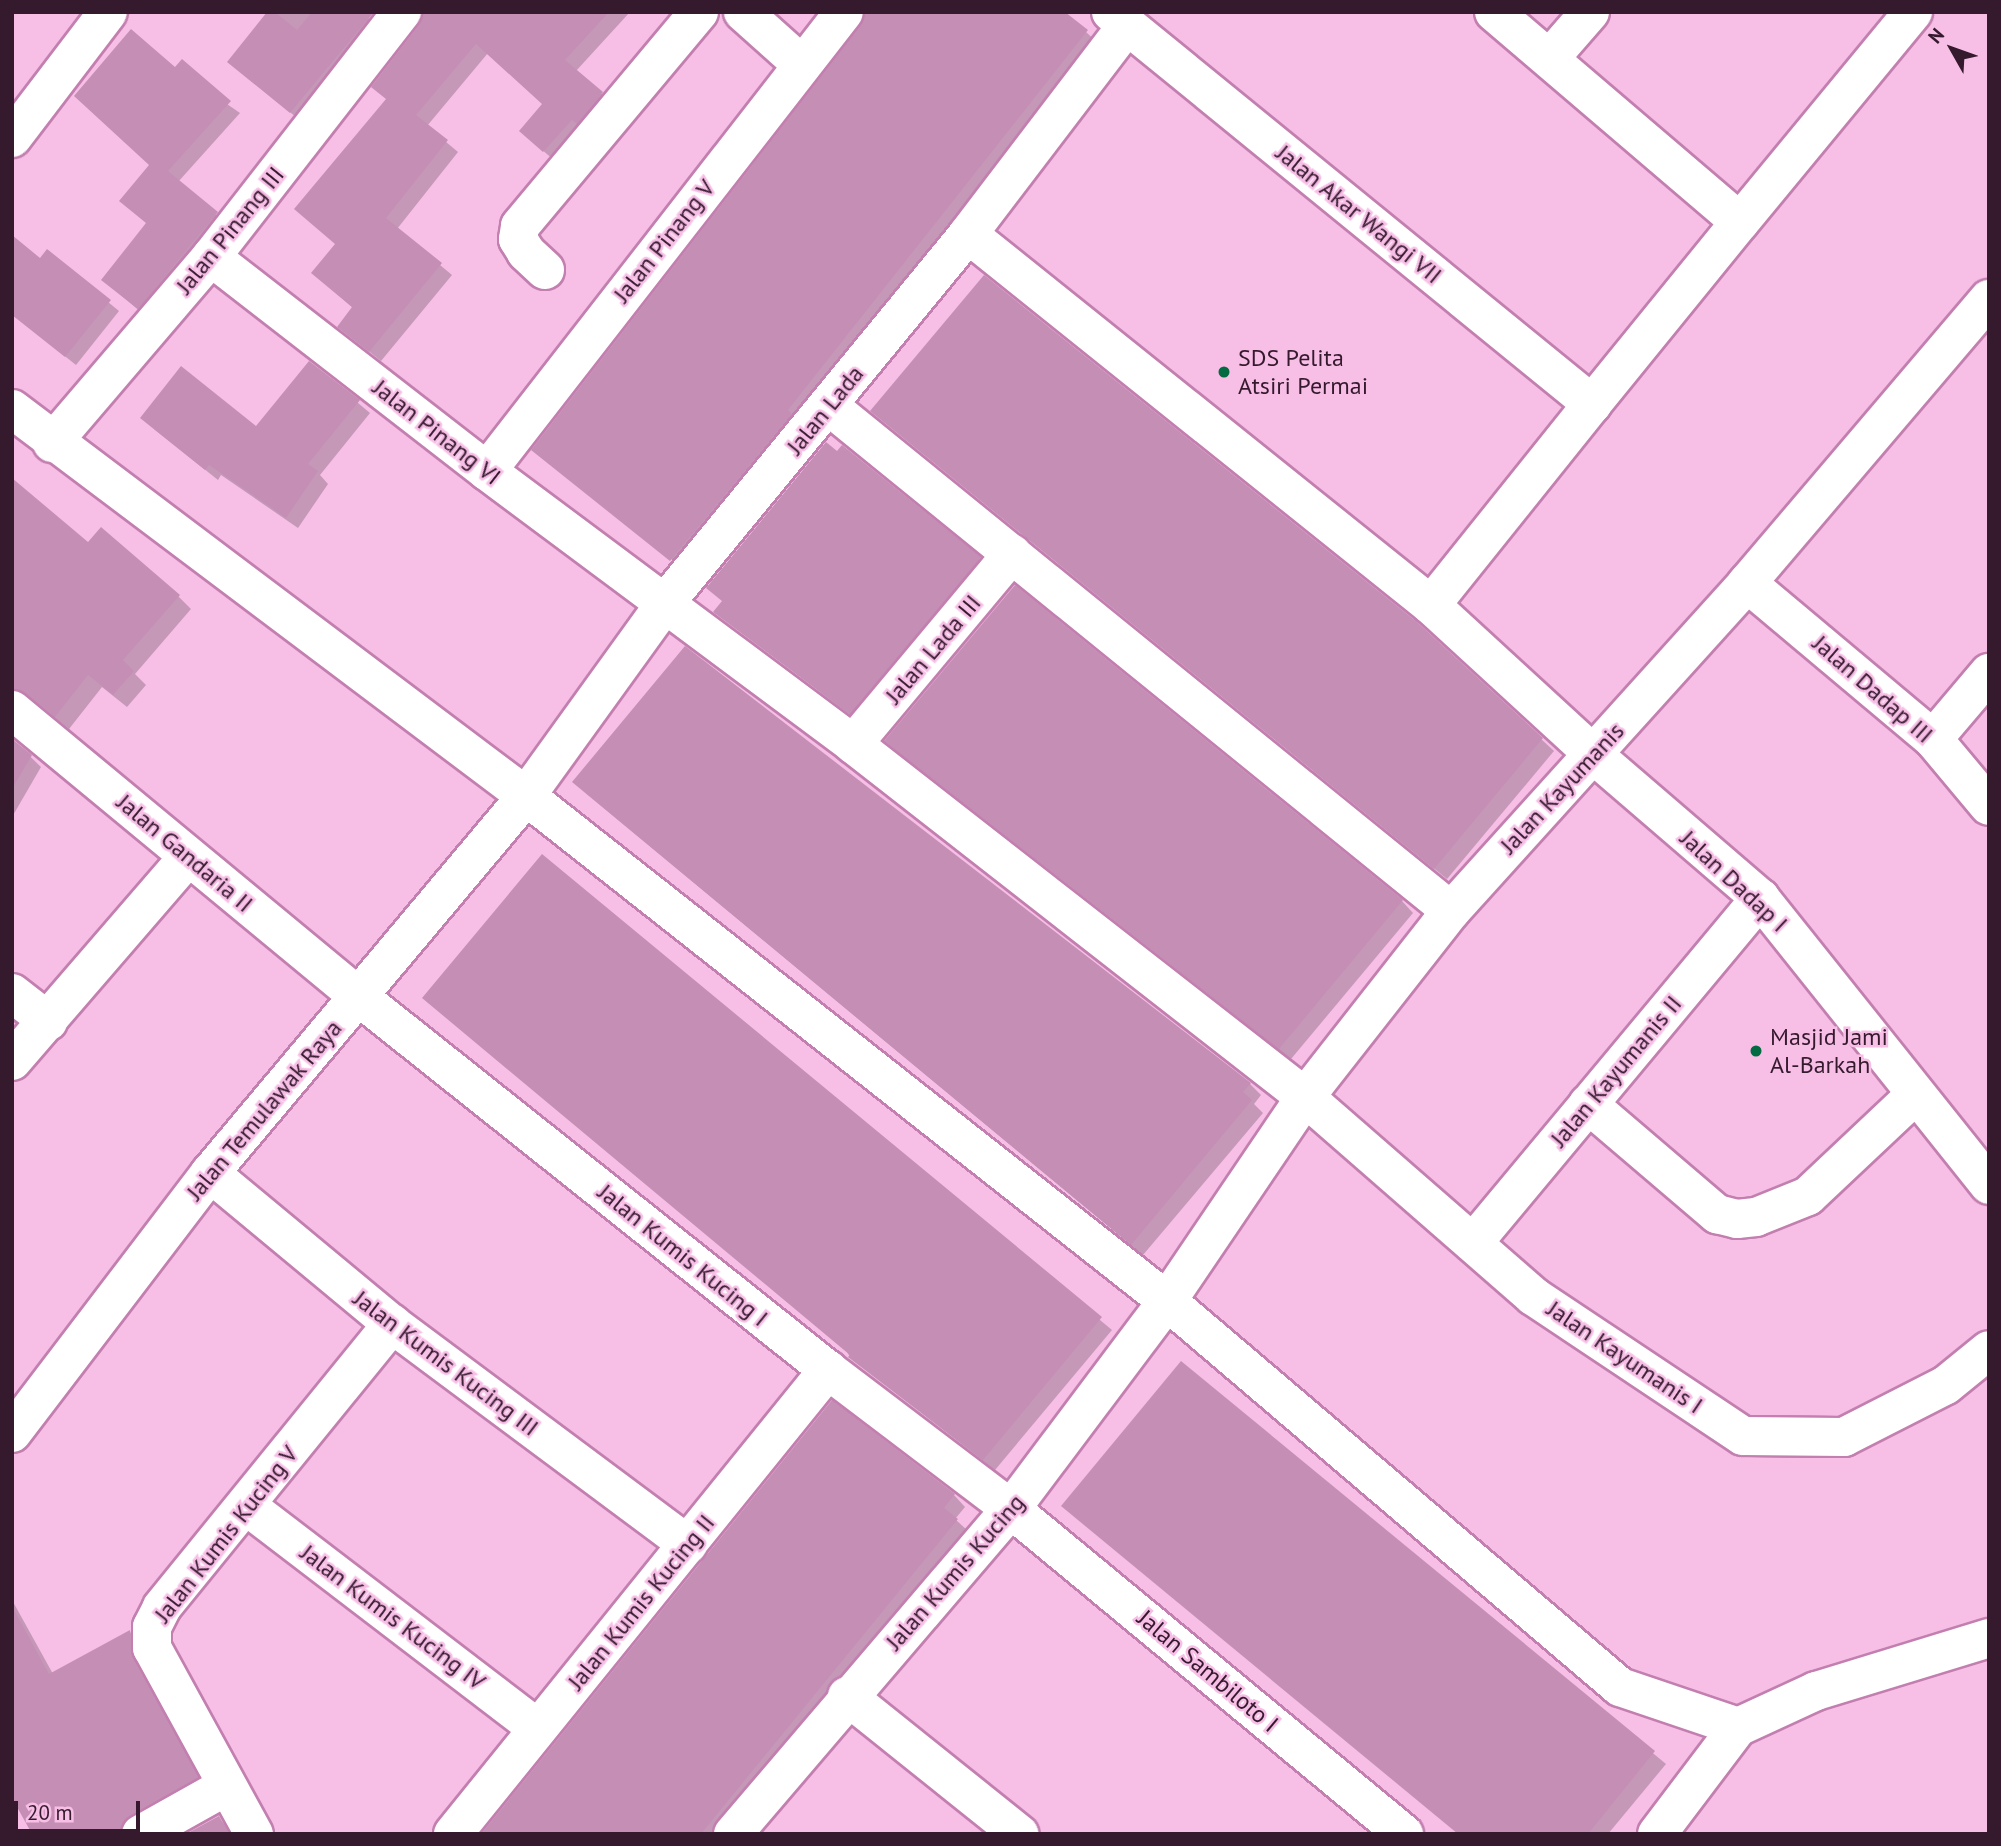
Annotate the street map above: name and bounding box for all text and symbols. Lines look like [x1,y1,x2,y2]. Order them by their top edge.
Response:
north arrow [1917,14,1987,84]
text: N [1923,23,1949,48]
street label: Jalan Akar Wangi VII [1270,138,1448,290]
street label: Jalan Pinang III [170,160,290,300]
street label: Jalan Pinang V [607,174,721,308]
place label: SDS Pelita Atsiri Permai [1238,344,1368,400]
street label: Jalan Lada [780,360,870,460]
marker: SDS Pelita Atsiri Permai [1216,364,1232,380]
street label: Jalan Pinang VI [367,373,507,491]
street label: Jalan Lada III [879,589,987,709]
street label: Jalan Dadap III [1807,629,1939,749]
street label: Jalan Kayumanis [1494,717,1630,859]
street label: Jalan Gandaria II [111,788,259,918]
street label: Jalan Dadap I [1674,824,1794,938]
street label: Jalan Kayumanis II [1544,989,1688,1153]
street label: Jalan Temulawak Raya [180,1014,348,1206]
place label: Masjid Jami Al-Barkah [1770,1023,1888,1079]
marker: Masjid Jami Al-Barkah [1748,1043,1764,1059]
street label: Jalan Kumis Kucing I [592,1178,774,1332]
street label: Jalan Kumis Kucing III [348,1284,544,1442]
street label: Jalan Kayumanis I [1542,1294,1708,1420]
street label: Jalan Kumis Kucing V [148,1440,304,1628]
street label: Jalan Kumis Kucing [880,1488,1030,1656]
street label: Jalan Kumis Kucing II [561,1509,721,1695]
street label: Jalan Kumis Kucing IV [295,1538,491,1696]
street label: Jalan Sambiloto I [1132,1604,1284,1738]
scale bar [18,1786,144,1830]
text: 20 m [27,1799,73,1826]

